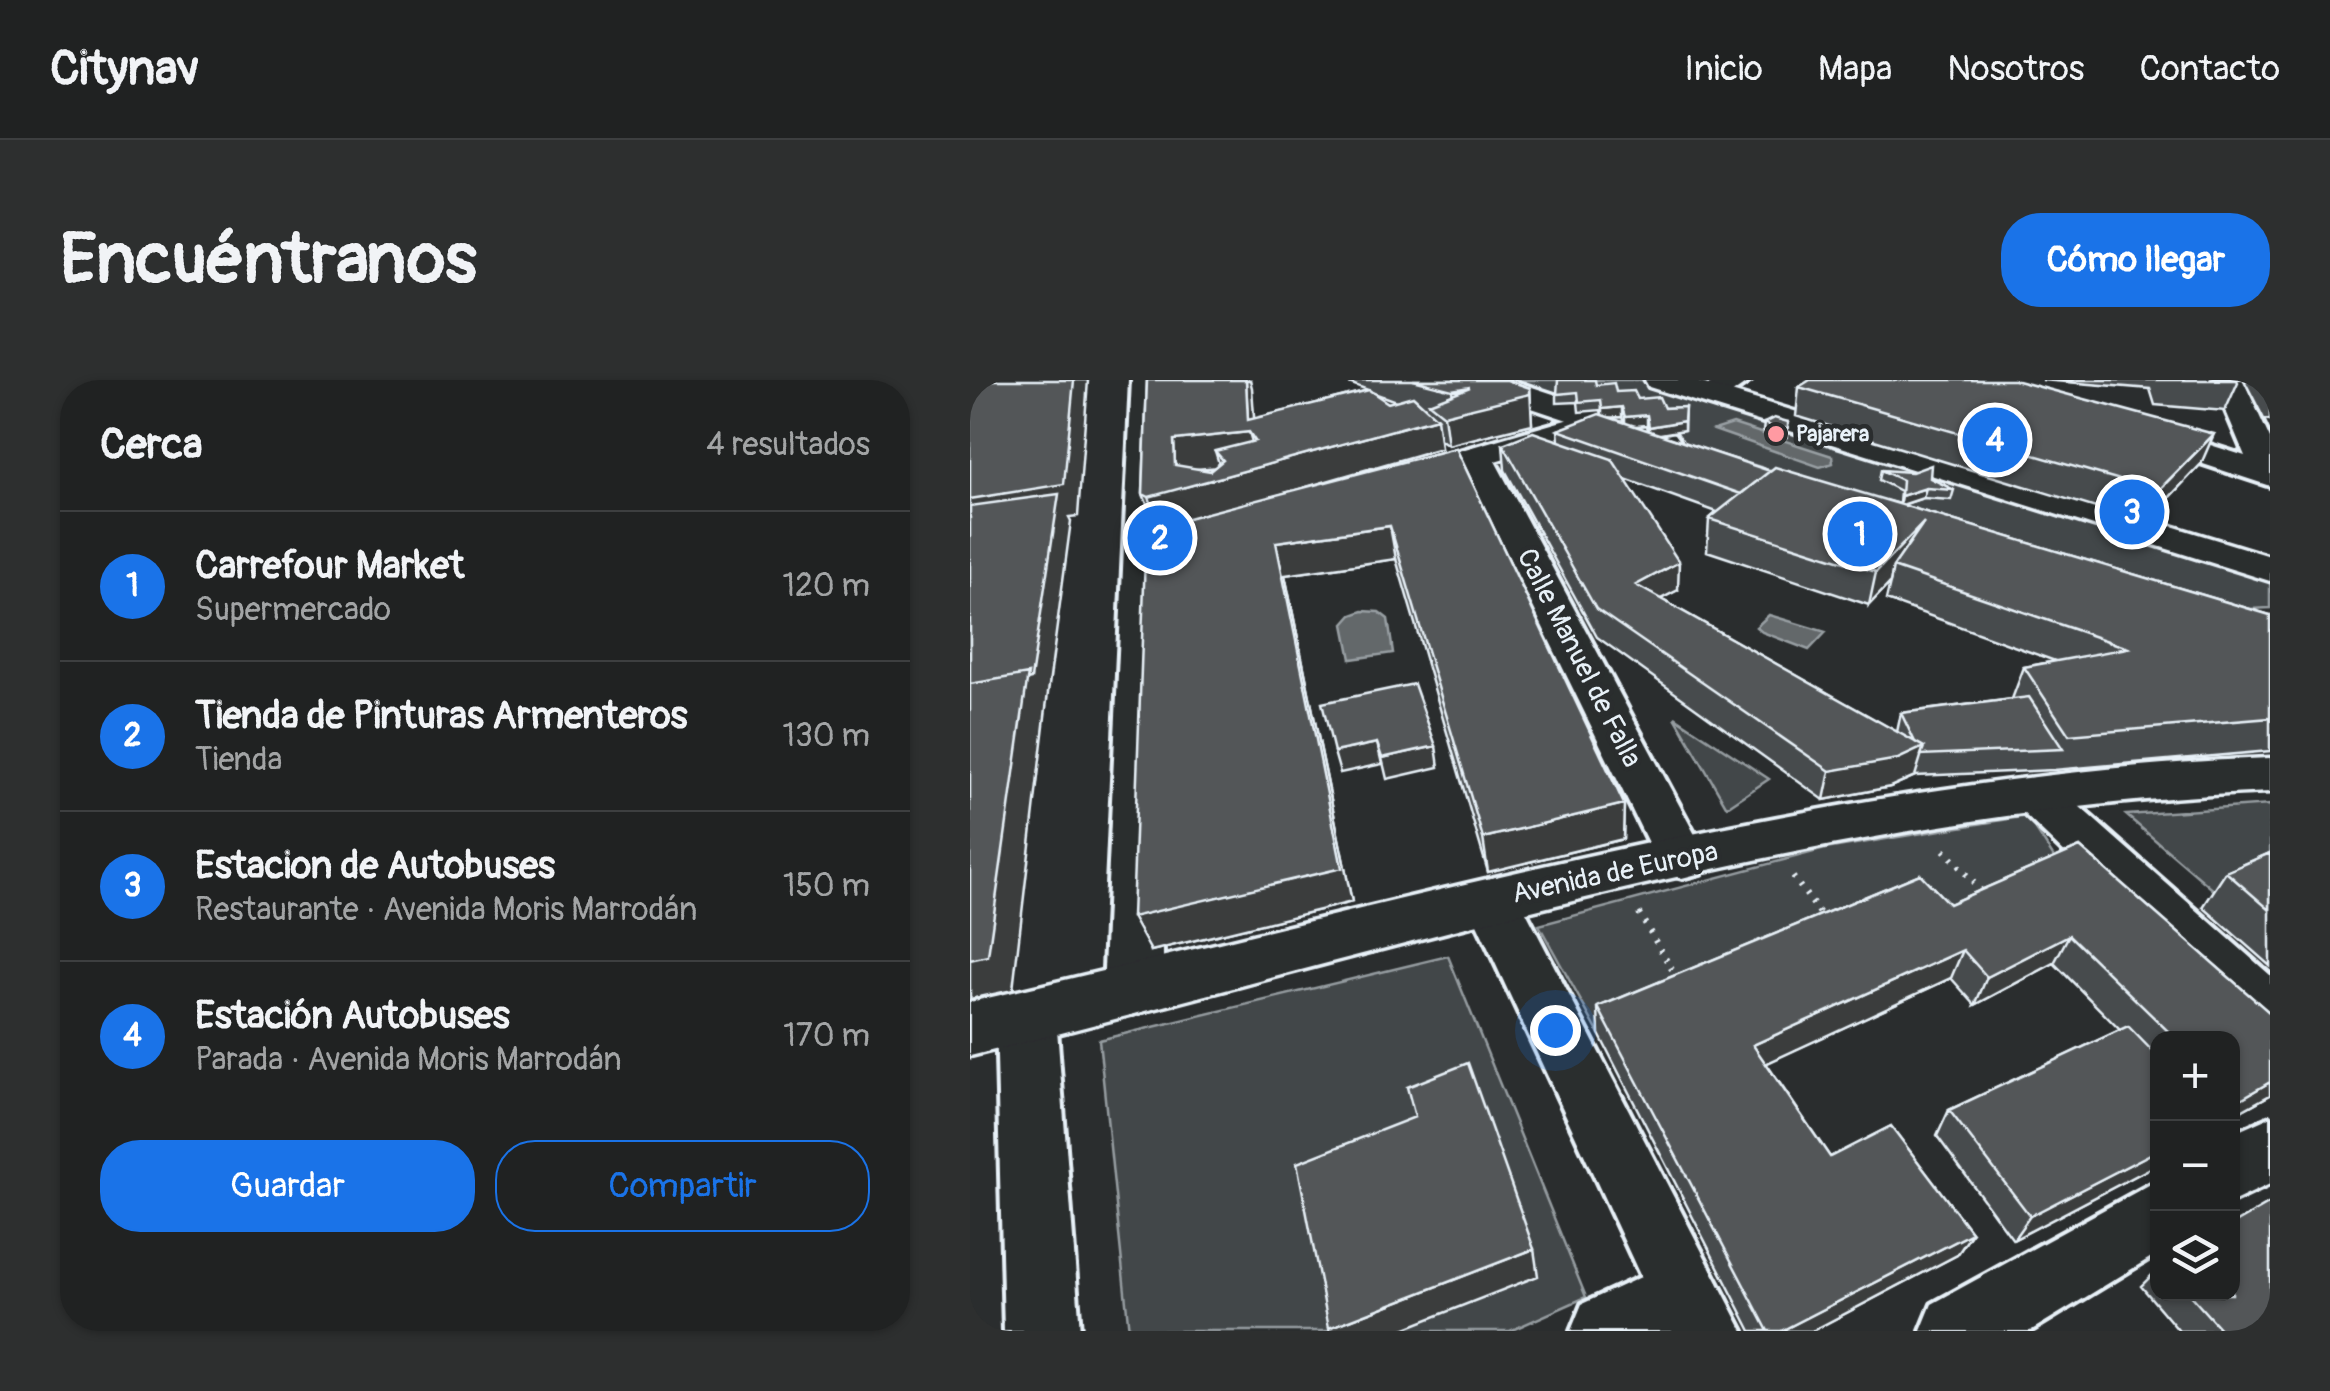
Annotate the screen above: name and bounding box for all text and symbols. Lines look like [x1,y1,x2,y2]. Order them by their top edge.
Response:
text: Citynav [50,39,199,99]
text: Inicio [1684,47,1763,91]
text: Mapa [1818,47,1892,91]
text: Nosotros [1947,47,2084,91]
text: Contacto [2139,47,2280,91]
button: Cómo llegar [2001,213,2270,307]
text: Encuéntranos [60,216,477,304]
pin: 4 [1962,402,2028,478]
text: Cerca [100,419,202,471]
place label: Pajarera [1796,420,1869,448]
marker: Pajarera [1765,423,1787,445]
text: 4 resultados [706,425,870,465]
pin: 3 [2100,474,2164,550]
pin: 1 [1828,496,1892,572]
pin: 2 [1128,500,1192,576]
text: Carrefour Market [195,542,464,590]
street label: Calle Manuel de Falla [1509,543,1649,773]
text: 1 [126,566,139,606]
text: 120 m [782,566,870,606]
text: Supermercado [195,590,391,630]
text: Tienda de Pinturas Armenteros [195,692,688,740]
text: 2 [124,716,141,756]
text: 130 m [782,716,870,756]
text: Tienda [195,740,282,780]
street label: Avenida de Europa [1509,834,1721,912]
text: Estacion de Autobuses [195,842,555,890]
text: 3 [124,866,141,906]
text: 150 m [783,866,870,906]
text: Restaurante · Avenida Moris Marrodán [195,890,697,930]
text: Estación Autobuses [195,992,510,1040]
your location [1530,1005,1581,1056]
text: 4 [123,1016,142,1056]
text: 170 m [783,1016,870,1056]
map controls [2150,1031,2240,1301]
button: + [2150,1031,2240,1121]
text: Parada · Avenida Moris Marrodán [195,1040,622,1080]
button: − [2150,1121,2240,1211]
button: Guardar [100,1140,475,1232]
button: Compartir [495,1140,870,1232]
button: layers [2150,1211,2240,1301]

